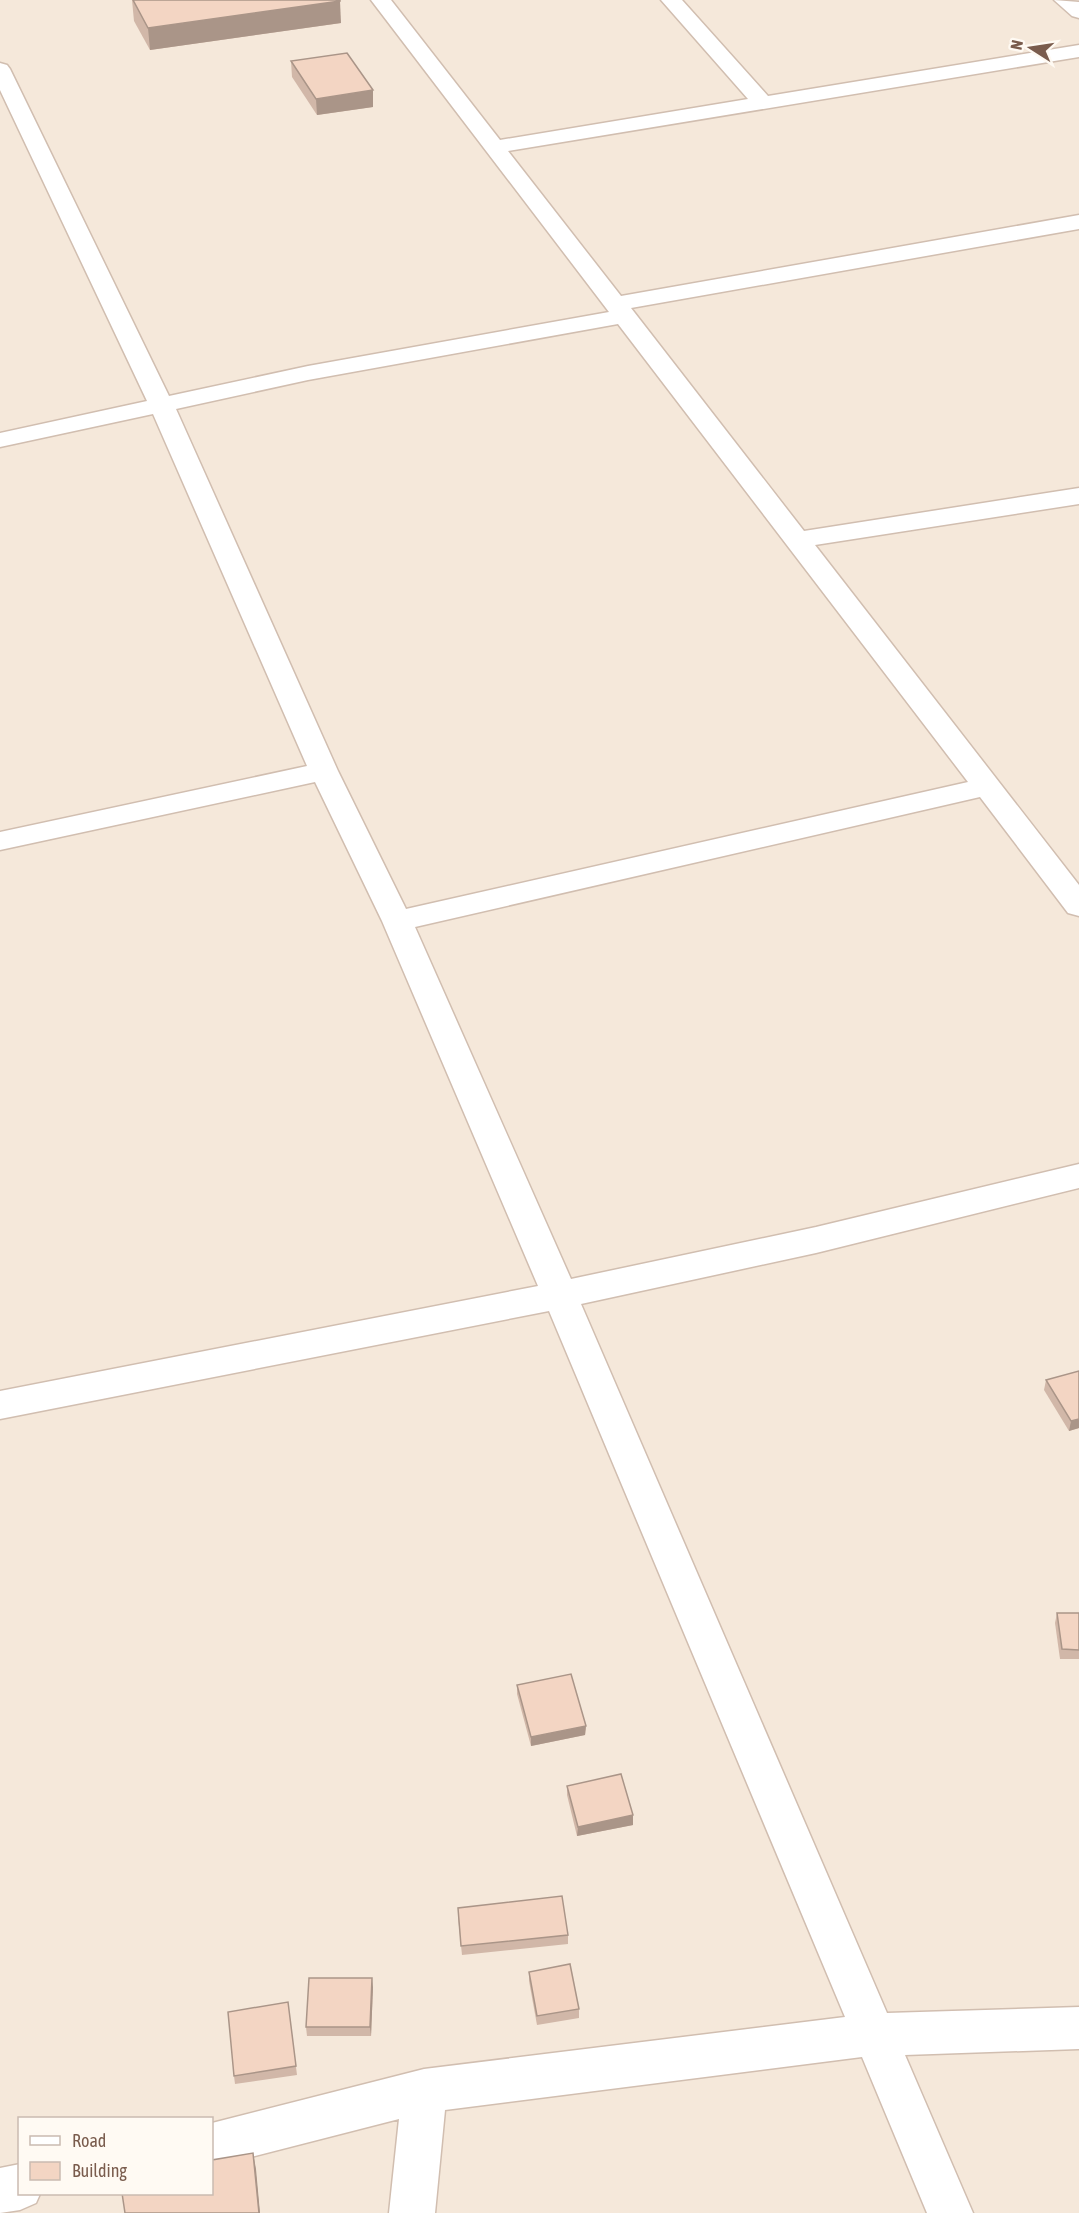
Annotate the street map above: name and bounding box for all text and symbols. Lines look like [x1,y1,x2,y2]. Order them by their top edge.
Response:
north arrow [1001,18,1061,78]
text: N [1007,38,1026,51]
legend [18,2117,213,2195]
text: Road [72,2130,106,2151]
text: Building [72,2160,127,2181]

